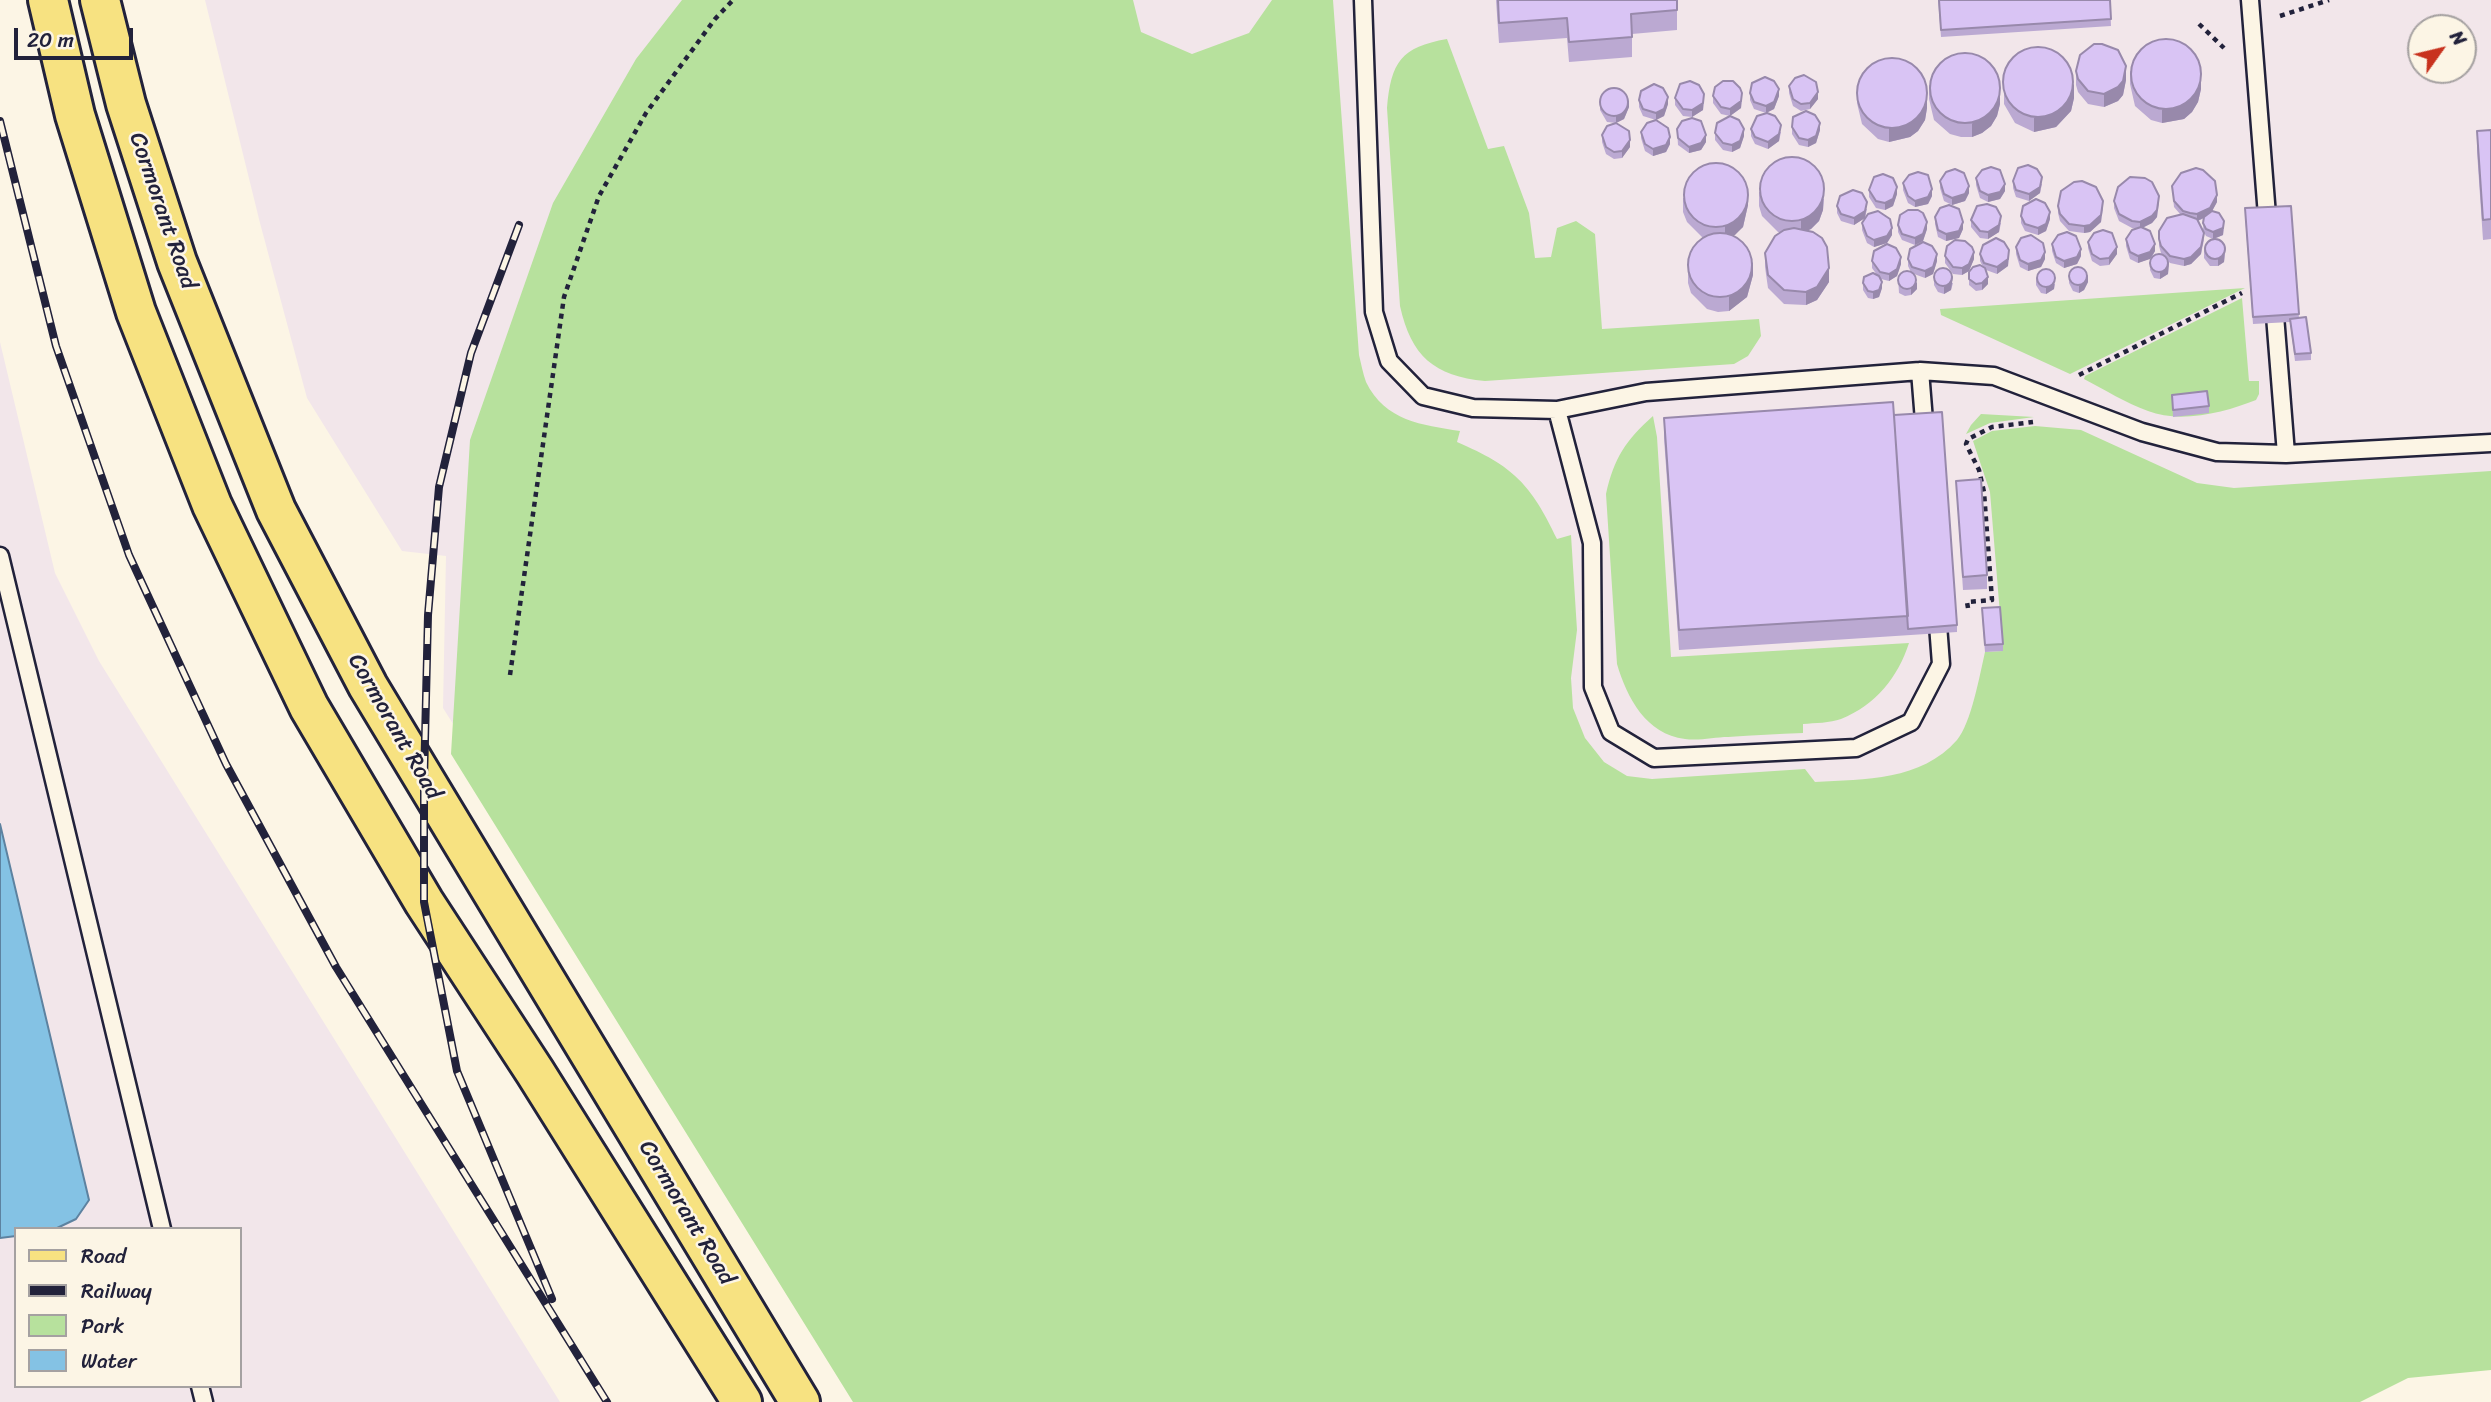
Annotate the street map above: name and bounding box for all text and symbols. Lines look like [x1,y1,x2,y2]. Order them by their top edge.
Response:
scale bar [18,14,136,58]
north arrow [2407,14,2477,84]
text: 20 m [27,21,74,59]
text: N [2441,23,2476,53]
street label: Cormorant Road [122,129,202,293]
street label: Cormorant Road [341,649,447,805]
street label: Cormorant Road [632,1136,740,1290]
legend [14,1227,242,1388]
text: Road [81,1237,126,1275]
text: Railway [81,1272,152,1310]
text: Park [81,1307,124,1345]
text: Water [81,1342,136,1380]

